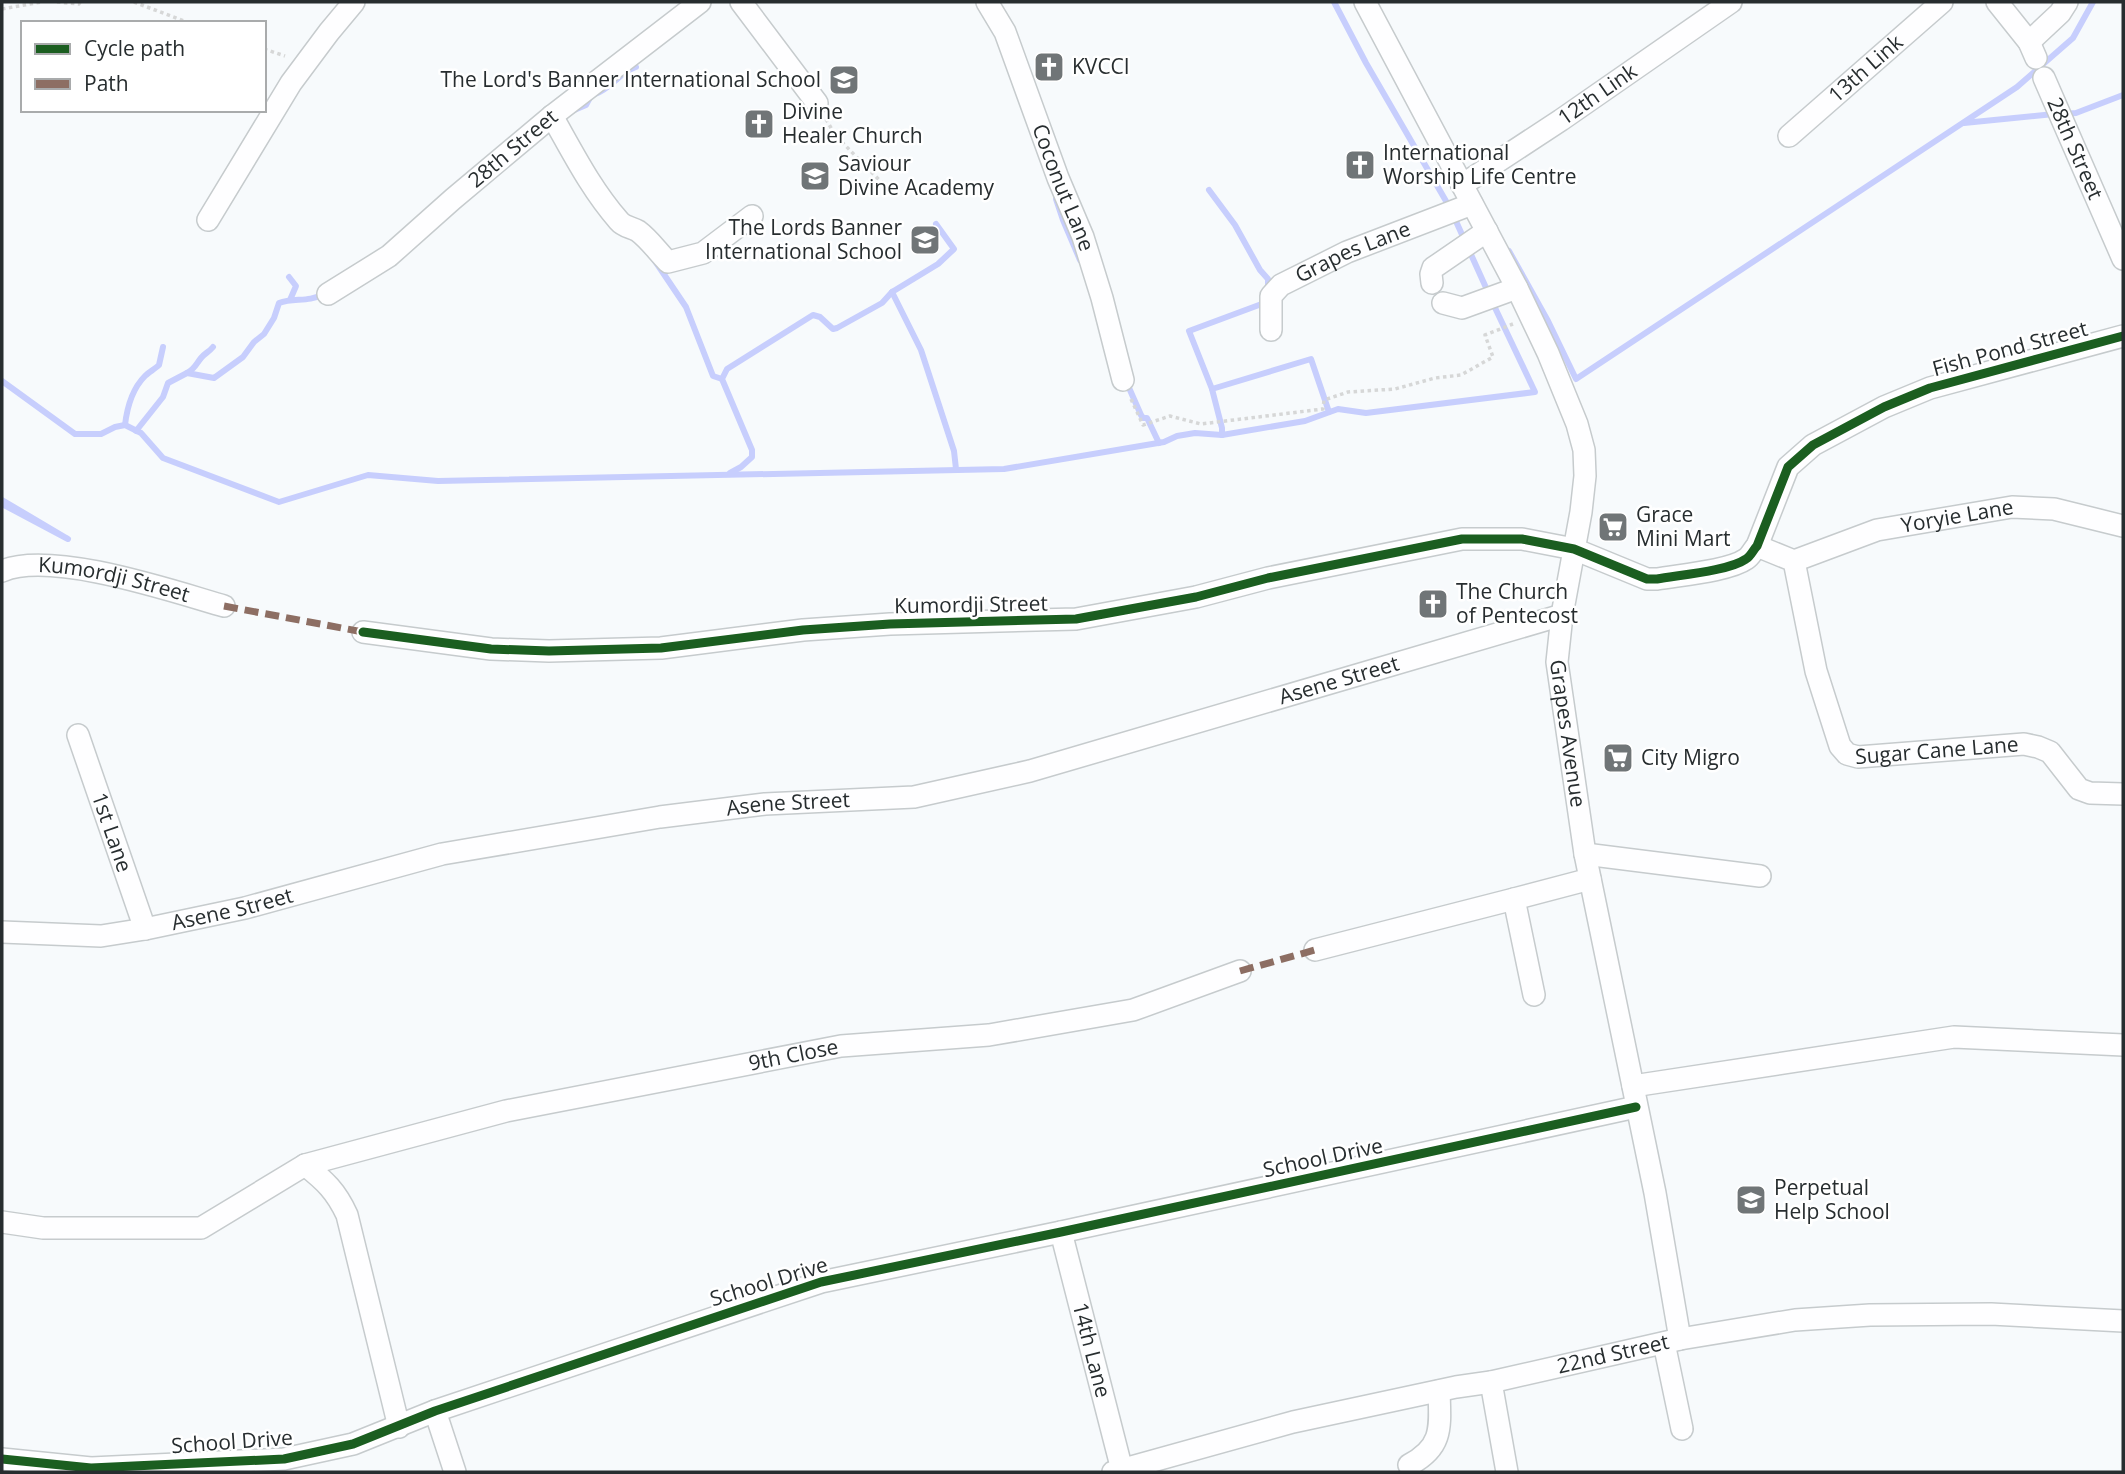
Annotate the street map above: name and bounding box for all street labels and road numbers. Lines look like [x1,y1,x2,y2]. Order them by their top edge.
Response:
street label: 13th Link [1822,28,1908,108]
street label: 12th Link [1552,57,1642,131]
street label: 28th Street [2041,93,2110,204]
street label: 28th Street [462,102,563,193]
street label: Coconut Lane [1026,120,1101,254]
street label: Grapes Lane [1290,214,1414,289]
street label: Fish Pond Street [1929,314,2090,382]
street label: Yoryie Lane [1899,492,2015,539]
street label: Kumordji Street [38,550,193,608]
street label: Kumordji Street [894,589,1048,619]
street label: Asene Street [1275,649,1402,710]
street label: Grapes Avenue [1544,658,1593,809]
street label: Sugar Cane Lane [1854,729,2020,770]
street label: Asene Street [724,785,850,822]
street label: 1st Lane [86,789,139,876]
street label: Asene Street [169,881,296,936]
street label: 9th Close [746,1032,841,1077]
street label: School Drive [1260,1131,1385,1183]
street label: School Drive [706,1250,831,1312]
street label: 14th Lane [1067,1299,1118,1400]
street label: 22nd Street [1554,1327,1671,1380]
street label: School Drive [170,1423,294,1459]

